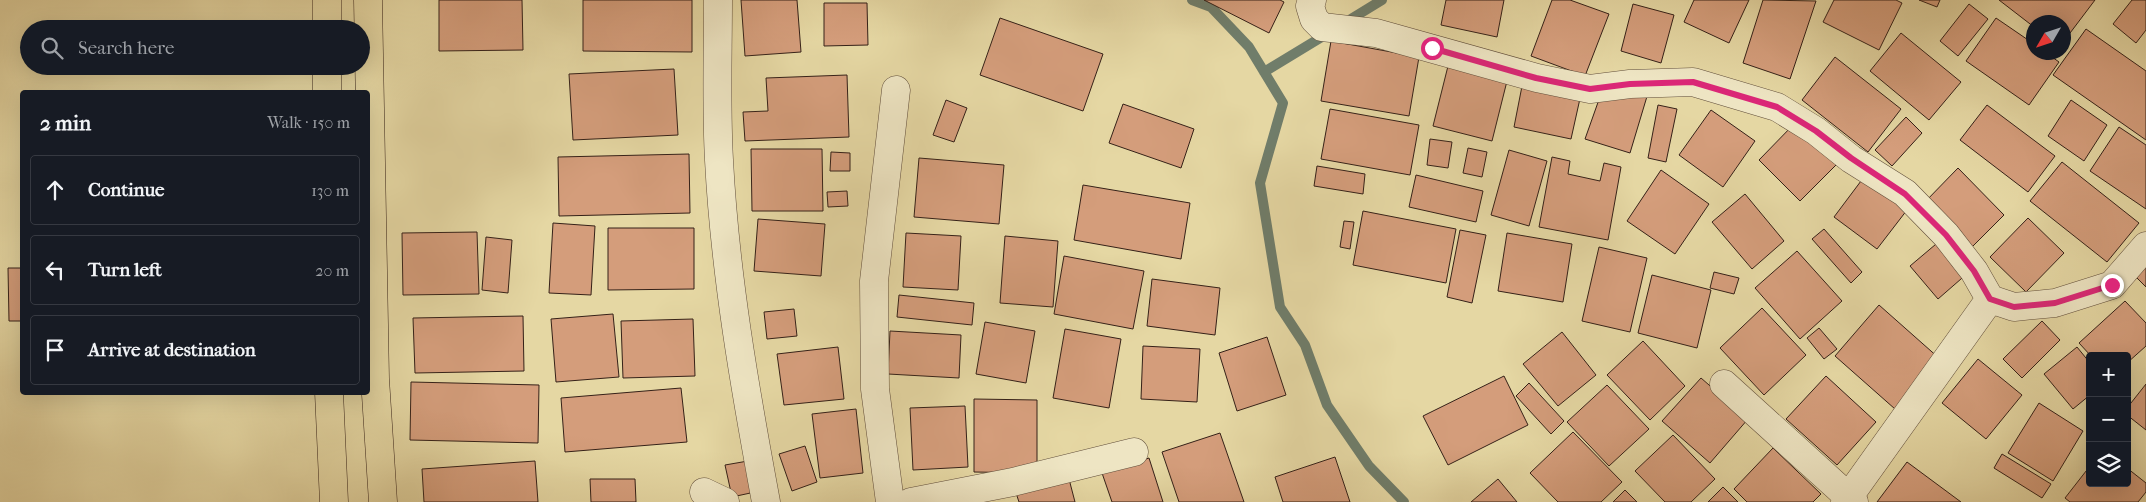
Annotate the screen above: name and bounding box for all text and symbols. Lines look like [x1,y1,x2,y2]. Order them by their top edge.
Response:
north arrow [2026,15,2071,60]
search box [20,20,370,75]
icon: search [38,34,66,62]
text: Search here [78,37,174,59]
route start [1421,37,1444,60]
text: 2 min [40,111,91,135]
text: Walk · 150 m [267,113,350,132]
icon: ahead [41,176,69,204]
text: Continue [88,179,164,201]
text: 130 m [311,181,349,200]
icon: left [41,256,69,284]
text: Turn left [88,259,162,281]
text: 20 m [315,261,349,280]
route end [2101,274,2124,297]
icon: arrive [41,336,69,364]
text: Arrive at destination [88,339,256,361]
map controls [2086,352,2131,487]
button: + [2086,352,2131,397]
button: − [2086,397,2131,442]
button: layers [2086,442,2131,487]

